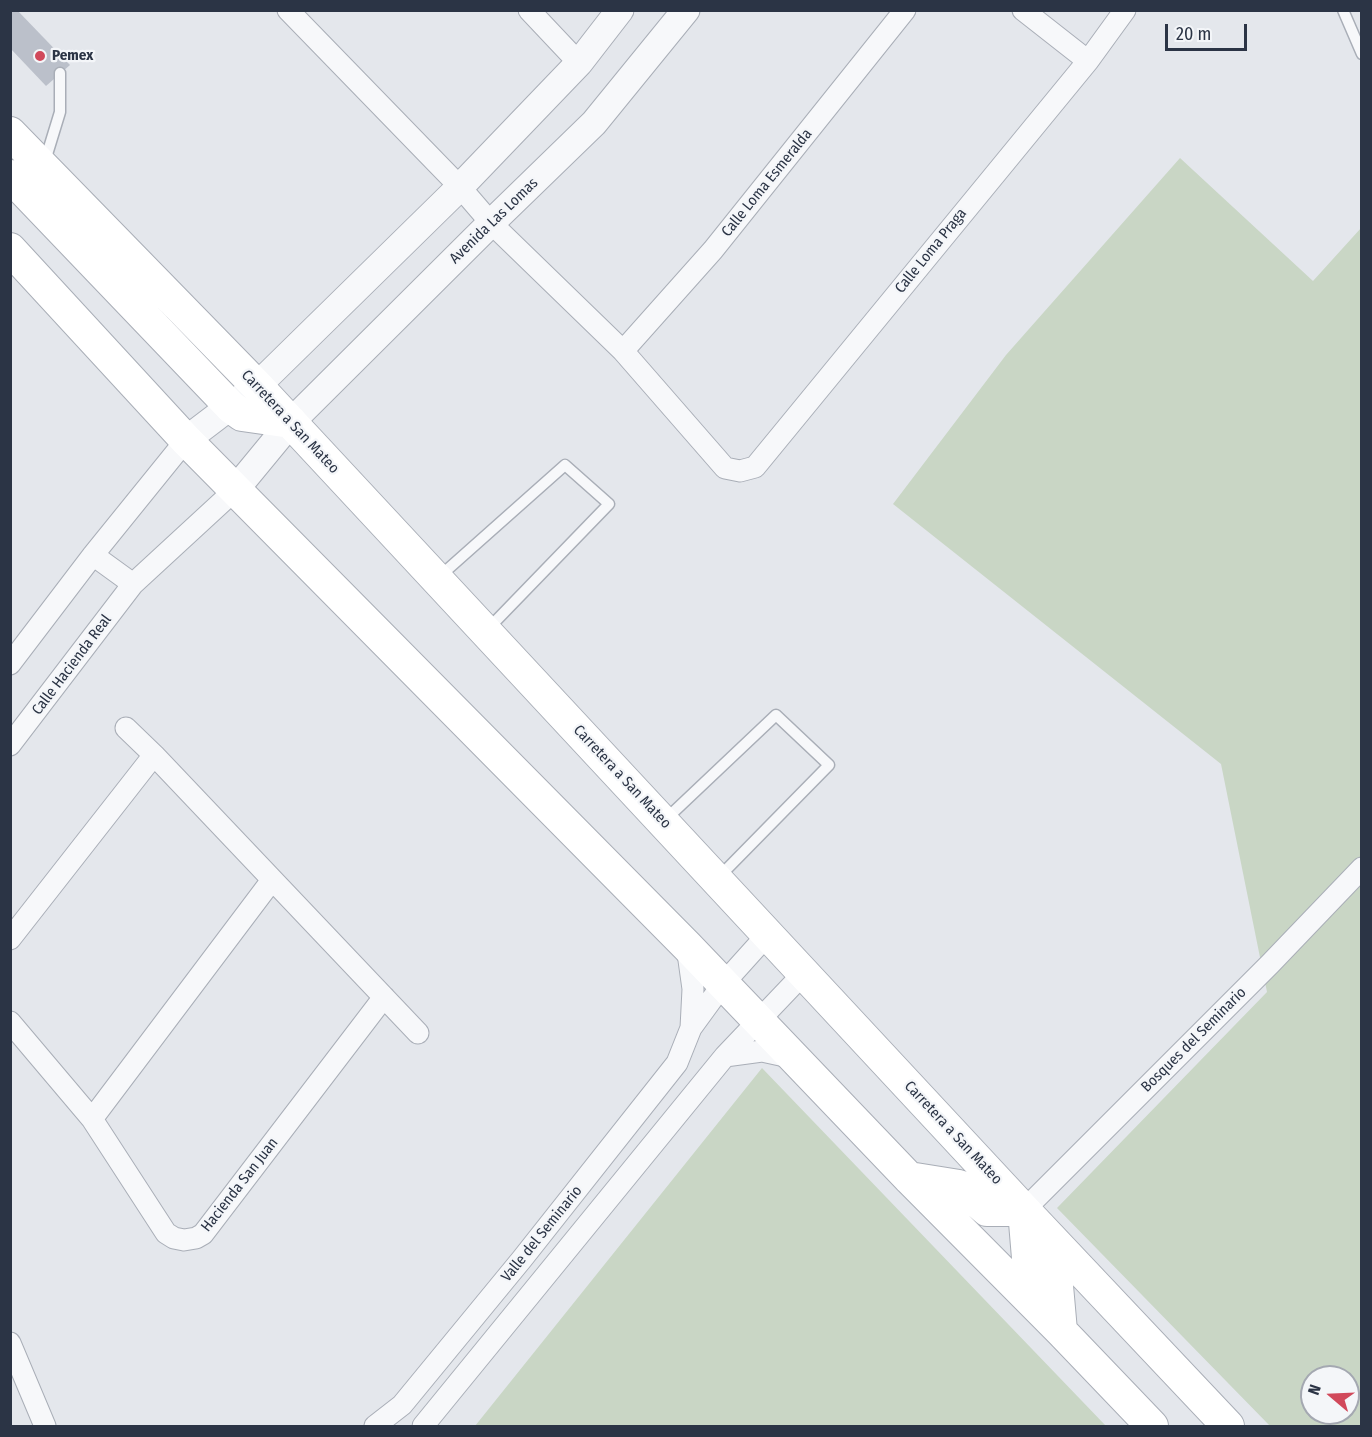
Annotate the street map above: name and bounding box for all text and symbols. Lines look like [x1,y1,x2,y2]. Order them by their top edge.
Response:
scale bar [1168,12,1250,50]
text: 20 m [1176,23,1211,45]
place label: Pemex [52,47,93,65]
marker: Pemex [33,49,47,63]
street label: Calle Loma Esmeralda [718,125,816,241]
street label: Avenida Las Lomas [446,174,542,268]
street label: Calle Loma Praga [891,205,971,297]
street label: Carretera a San Mateo [237,366,343,478]
street label: Calle Hacienda Real [28,611,116,719]
street label: Carretera a San Mateo [569,721,675,833]
street label: Bosques del Seminario [1138,984,1250,1096]
street label: Carretera a San Mateo [900,1077,1006,1189]
street label: Hacienda San Juan [198,1134,282,1236]
street label: Valle del Seminario [498,1182,586,1286]
north arrow [1300,1365,1360,1425]
text: N [1304,1382,1325,1397]

